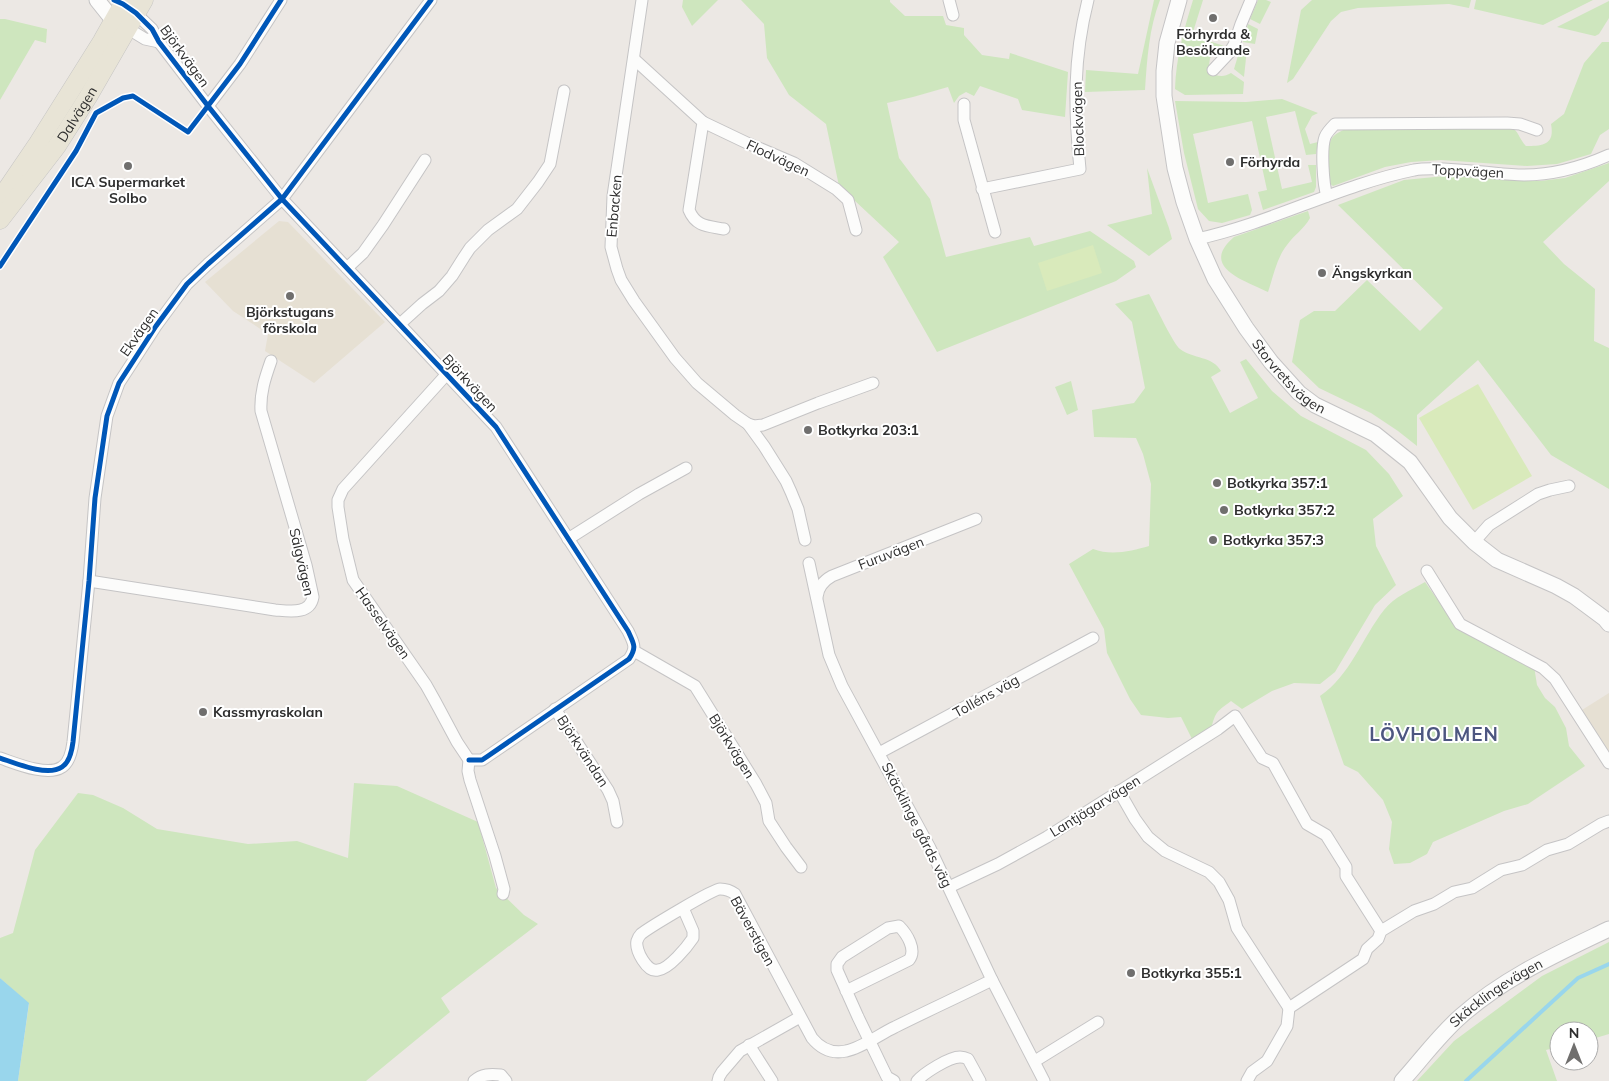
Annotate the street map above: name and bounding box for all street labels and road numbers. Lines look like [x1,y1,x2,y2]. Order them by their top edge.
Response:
street label: Björkvägen [156,21,214,91]
street label: Blockvägen [1068,81,1088,157]
street label: Dalvägen [53,83,101,145]
street label: Flodvägen [744,136,812,180]
street label: Toppvägen [1431,160,1505,182]
street label: Enbacken [602,174,626,238]
street label: Ekvägen [116,304,162,360]
street label: Storvretsvägen [1248,335,1328,418]
street label: Björkvägen [439,350,501,416]
street label: Sälgvägen [285,526,319,598]
street label: Furuvägen [856,532,926,574]
street label: Hasselvägen [352,583,414,663]
street label: Tolléns väg [950,670,1022,722]
street label: Björkvägen [705,710,759,782]
street label: Björkvändan [553,712,613,790]
street label: Skäcklinge gårds väg [878,759,956,891]
street label: Lantjägarvägen [1046,771,1144,841]
street label: Bäverstigen [726,893,780,969]
street label: Skäcklingevägen [1446,954,1546,1031]

